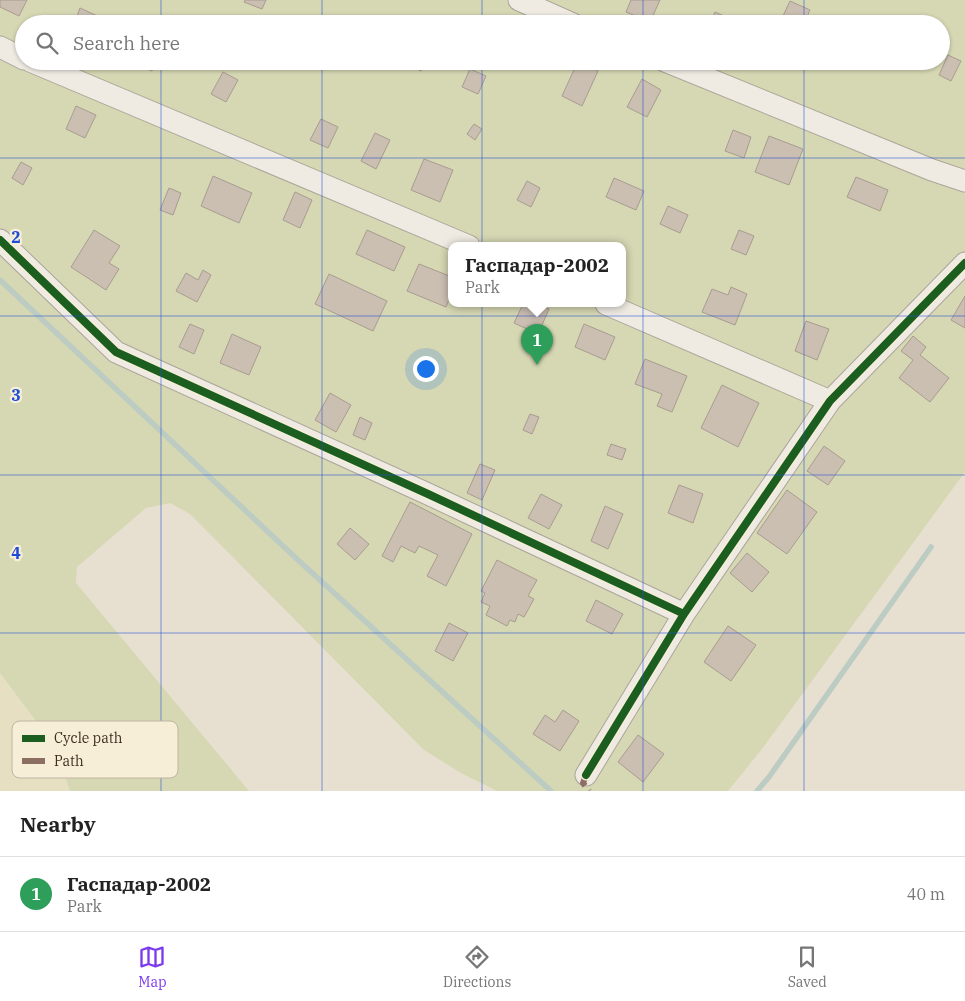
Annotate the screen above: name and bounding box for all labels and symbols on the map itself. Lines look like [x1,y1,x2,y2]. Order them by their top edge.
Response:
text: 2 [11,227,21,247]
pin: 1 [521,324,553,365]
your location [413,356,439,382]
text: 3 [11,385,21,405]
text: 4 [11,543,21,563]
legend [12,721,178,778]
text: Cycle path [54,729,123,747]
text: Path [54,752,84,770]

